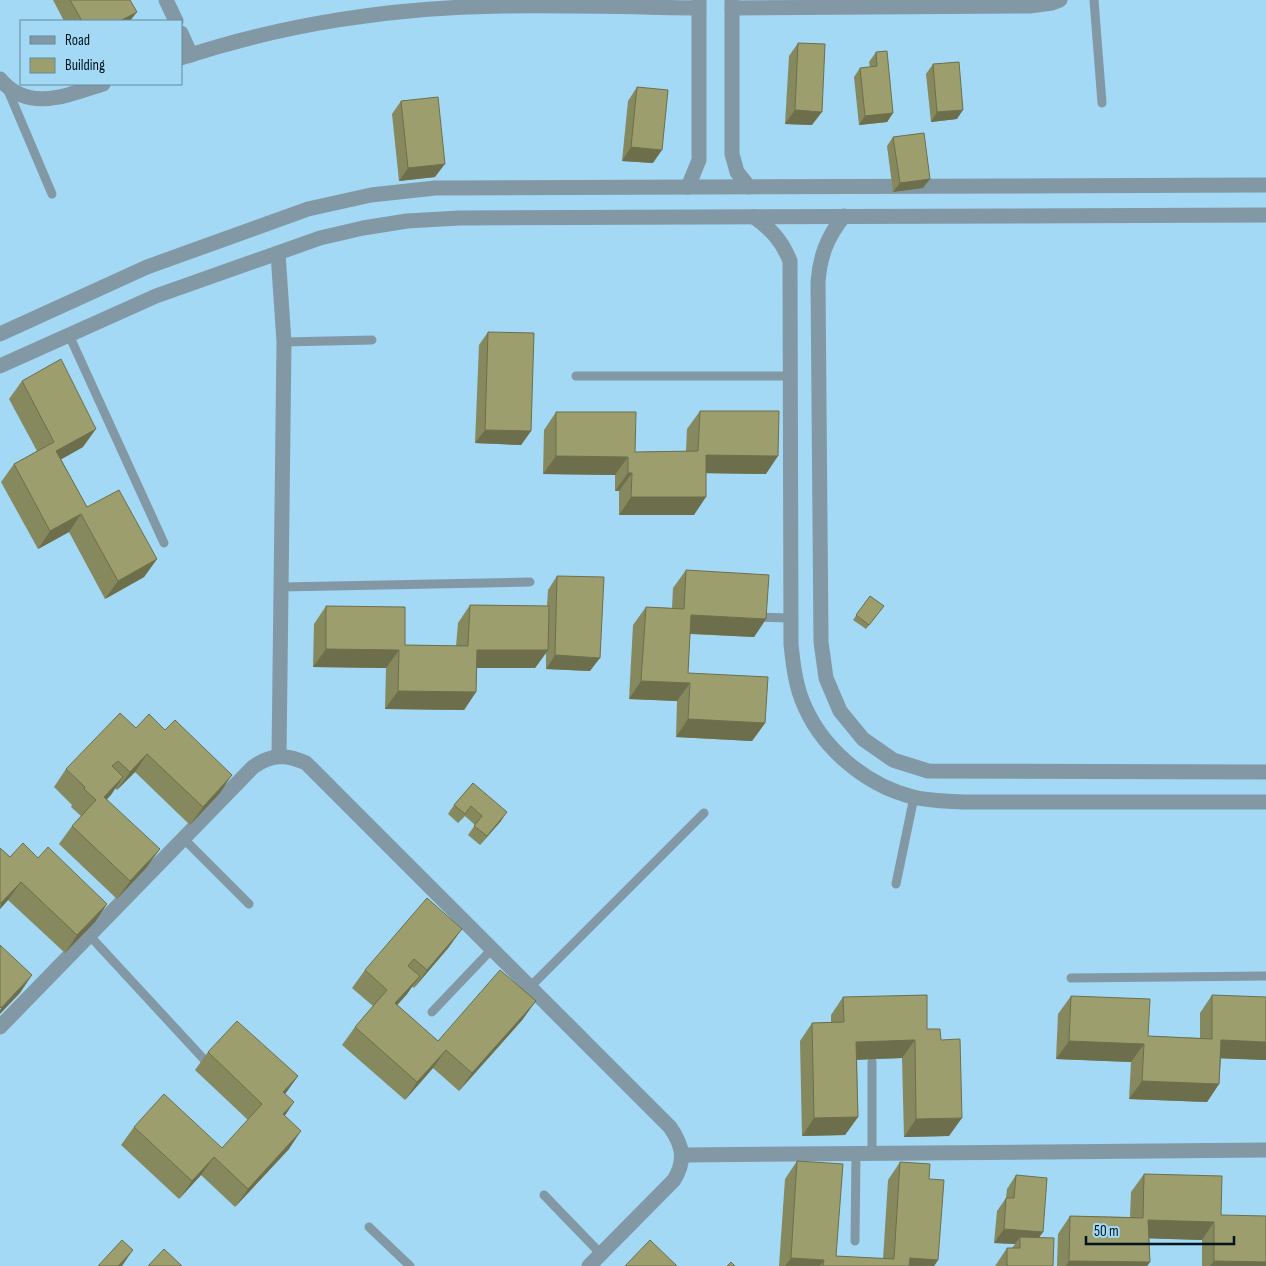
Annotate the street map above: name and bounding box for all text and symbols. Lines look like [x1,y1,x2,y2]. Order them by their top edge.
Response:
legend [20,20,182,85]
text: Road [65,31,90,50]
text: Building [65,56,105,75]
scale bar [1086,1214,1234,1246]
text: 50 m [1094,1222,1119,1241]

